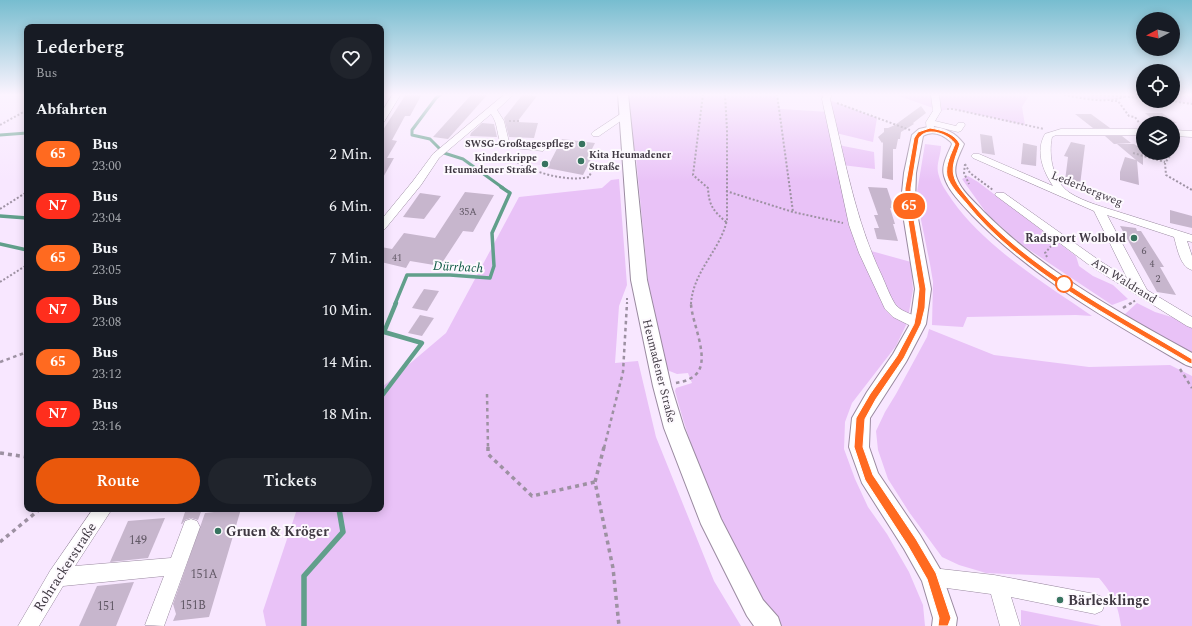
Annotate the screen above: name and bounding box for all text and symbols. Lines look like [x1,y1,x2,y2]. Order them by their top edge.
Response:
north arrow [1136,12,1180,56]
map controls [1136,12,1180,160]
text: Lederberg [36,33,124,62]
button: heart [330,37,372,79]
text: Bus [36,63,57,83]
button: locate [1136,64,1180,108]
text: Abfahrten [36,98,107,121]
button: layers [1136,116,1180,160]
text: Bus [92,133,118,156]
place label: SWSG-Großtagespflege [465,136,574,152]
marker: SWSG-Großtagespflege [577,139,587,149]
text: 65 [50,143,66,164]
text: 2 Min. [329,143,372,166]
place label: Kita Heumadener Straße [589,147,672,175]
place label: Kinderkrippe Heumadener Straße [444,150,537,178]
text: 23:00 [92,156,121,176]
marker: Kita Heumadener Straße [576,156,586,166]
marker: Kinderkrippe Heumadener Straße [540,159,550,169]
street label: Lederbergweg [1048,166,1126,212]
text: Bus [92,185,118,208]
line badge: 65 [891,193,927,219]
text: N7 [48,195,68,216]
text: 6 Min. [329,195,372,218]
text: 65 [901,195,917,216]
house number: 35A [459,204,477,220]
text: 23:04 [92,208,121,228]
place label: Radsport Wolbold [1025,229,1126,248]
marker: Radsport Wolbold [1129,233,1139,243]
text: Bus [92,237,118,260]
house number: 6 [1142,243,1147,259]
text: 65 [50,247,66,268]
text: 7 Min. [329,247,372,270]
house number: 41 [392,250,402,266]
street label: Am Waldrand [1087,253,1161,309]
water label: Dürrbach [432,256,484,278]
house number: 4 [1150,256,1155,272]
text: 23:05 [92,260,121,280]
house number: 2 [1156,271,1161,287]
unlabelled marker [1055,275,1073,293]
text: Bus [92,289,118,312]
text: N7 [48,299,68,320]
text: 10 Min. [322,299,372,322]
text: 23:08 [92,312,121,332]
street label: Heumadener Straße [637,317,681,425]
text: Bus [92,341,118,364]
text: 65 [50,351,66,372]
text: 14 Min. [322,351,372,374]
text: 23:12 [92,364,121,384]
text: Bus [92,393,118,416]
text: N7 [48,403,68,424]
text: 18 Min. [322,403,372,426]
text: 23:16 [92,416,121,436]
button: Route [36,458,200,504]
button: Tickets [208,458,372,504]
street label: Rohrackerstraße [28,518,102,616]
place label: Gruen & Kröger [226,521,329,542]
marker: Gruen & Kröger [213,526,223,536]
house number: 149 [129,531,147,550]
house number: 151A [190,565,218,584]
place label: Bärlesklinge [1068,590,1150,611]
marker: Bärlesklinge [1055,595,1065,605]
house number: 151B [180,596,206,615]
house number: 151 [97,597,115,616]

